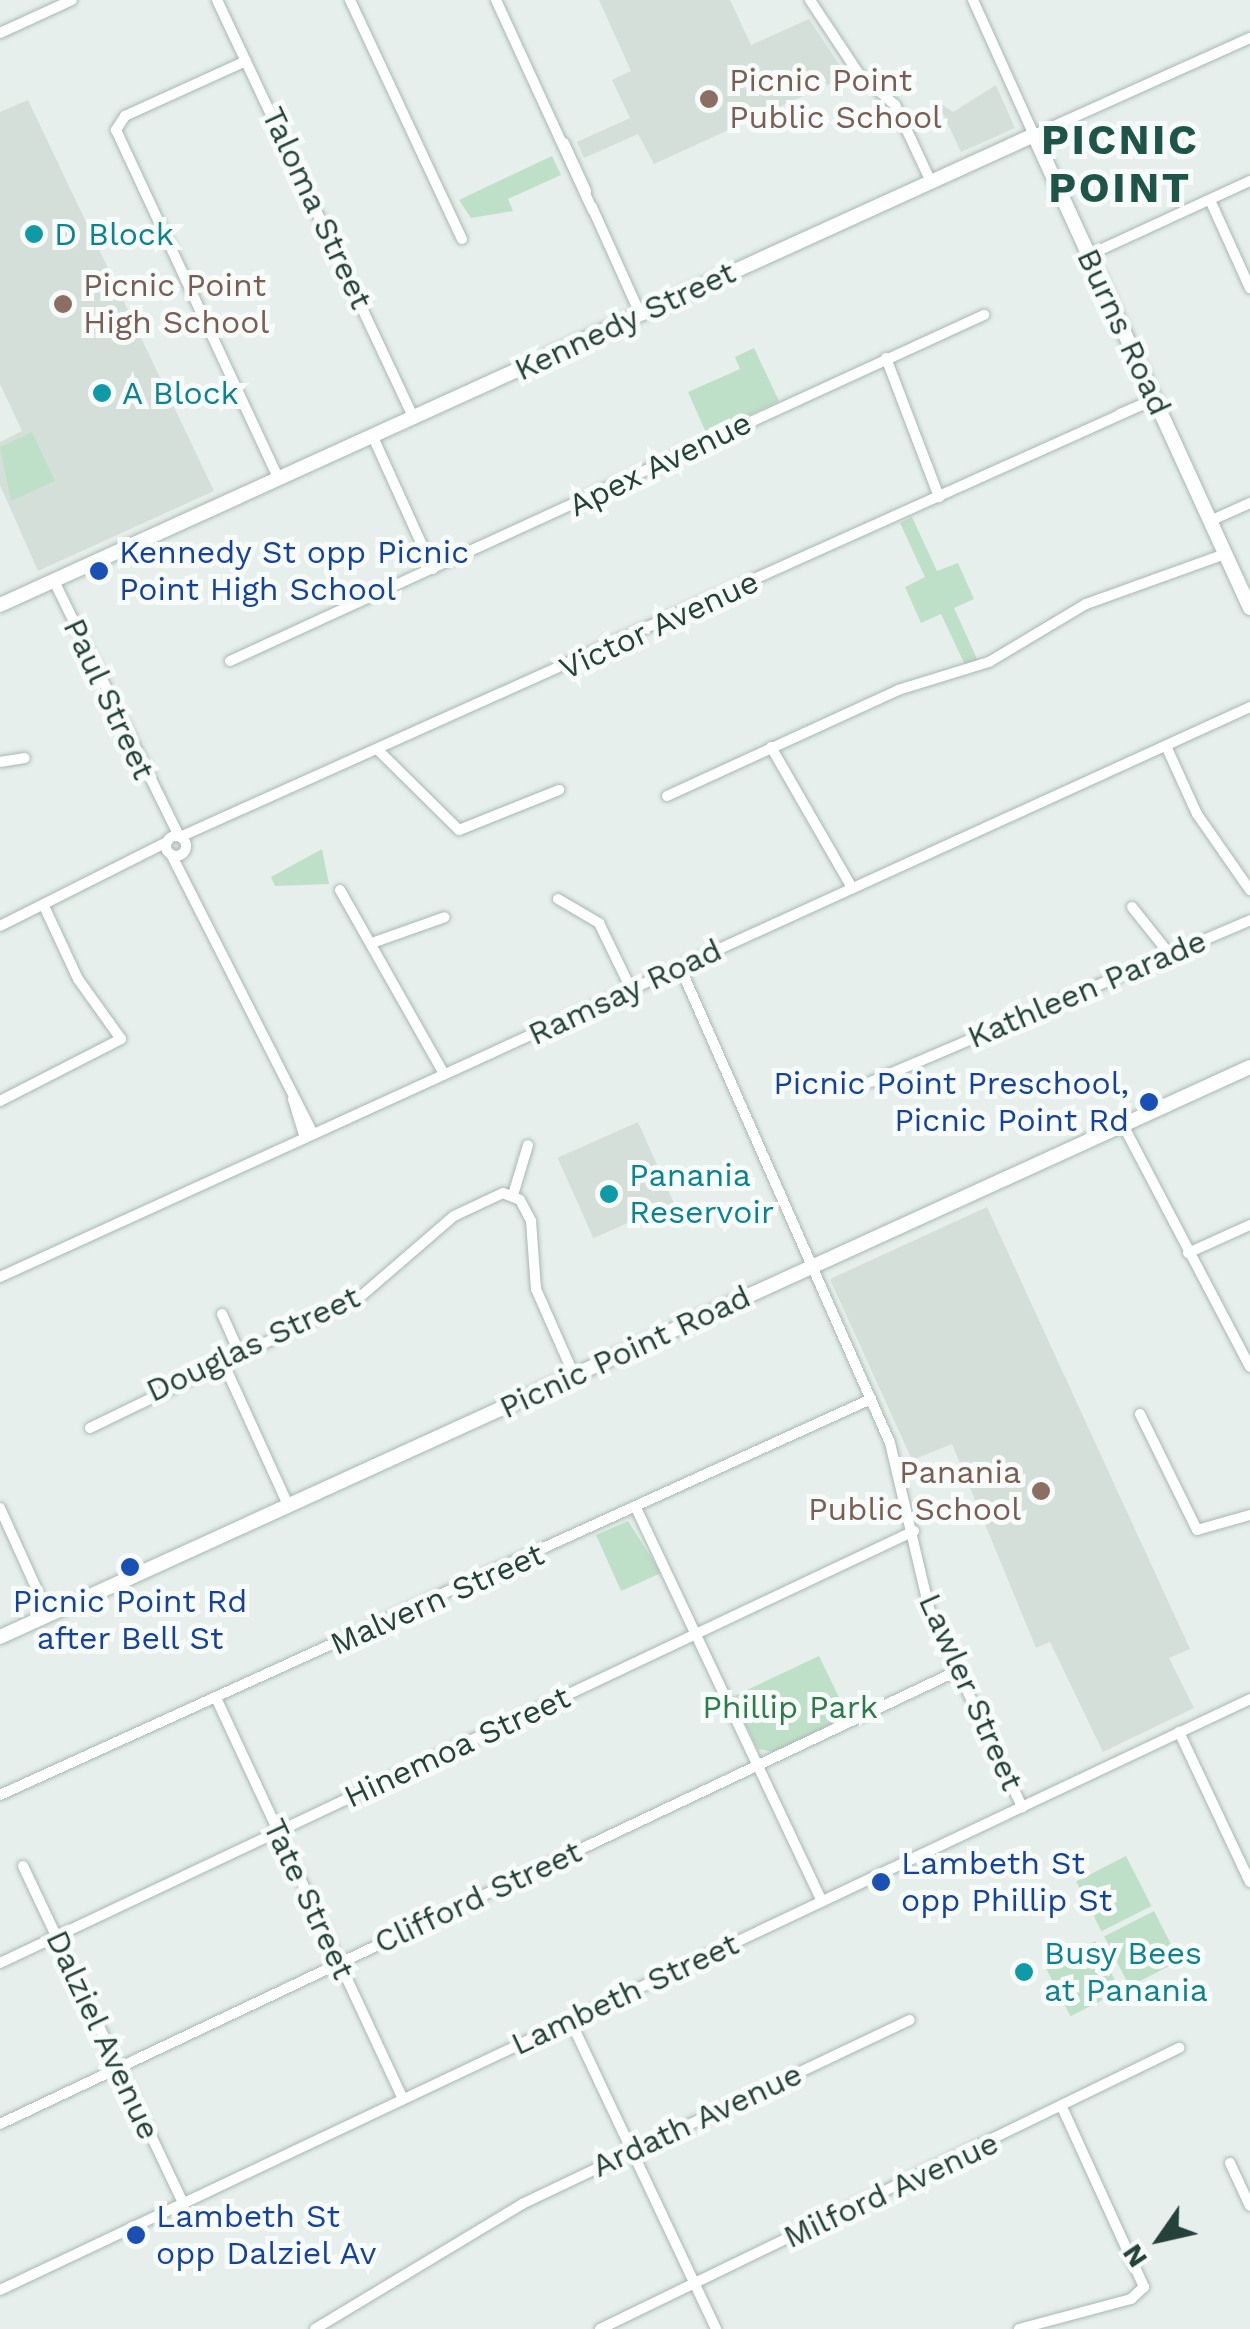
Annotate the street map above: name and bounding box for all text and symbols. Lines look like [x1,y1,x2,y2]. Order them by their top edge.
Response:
place label: Picnic Point Public School [729,62,942,137]
marker: Picnic Point Public School [698,88,720,110]
street label: Taloma Street [253,101,381,315]
district label: PICNIC POINT [1041,115,1199,214]
place label: D Block [54,215,174,253]
marker: D Block [23,223,45,245]
street label: Burns Road [1069,243,1179,421]
street label: Kennedy Street [508,253,742,389]
place label: Picnic Point High School [83,267,269,342]
marker: Picnic Point High School [52,293,74,315]
place label: A Block [122,374,240,412]
marker: A Block [91,382,113,404]
street label: Apex Avenue [562,403,758,525]
place label: Kennedy St opp Picnic Point High School [119,534,470,609]
marker: Kennedy St opp Picnic Point High School [88,560,110,582]
street label: Victor Avenue [553,562,765,688]
street label: Paul Street [55,612,163,786]
street label: Kathleen Parade [962,921,1212,1057]
street label: Ramsay Road [522,930,728,1054]
place label: Picnic Point Preschool, Picnic Point Rd [773,1065,1129,1140]
marker: Picnic Point Preschool, Picnic Point Rd [1138,1091,1160,1113]
place label: Panania Reservoir [629,1157,774,1232]
marker: Panania Reservoir [598,1183,620,1205]
street label: Picnic Point Road [494,1277,756,1427]
street label: Douglas Street [140,1278,366,1410]
place label: Panania Public School [808,1454,1021,1529]
marker: Panania Public School [1030,1480,1052,1502]
street label: Malvern Street [324,1535,550,1663]
marker: Picnic Point Rd after Bell St [119,1556,141,1578]
place label: Picnic Point Rd after Bell St [13,1583,247,1658]
street label: Lawler Street [910,1587,1032,1797]
street label: Hinemoa Street [338,1678,576,1816]
park label: Phillip Park [702,1688,878,1726]
street label: Tate Street [255,1813,363,1985]
street label: Clifford Street [368,1832,588,1962]
place label: Lambeth St opp Phillip St [901,1845,1112,1920]
marker: Lambeth St opp Phillip St [870,1871,892,1893]
street label: Dalziel Avenue [37,1923,169,2147]
street label: Lambeth Street [505,1925,745,2063]
place label: Busy Bees at Panania [1044,1935,1208,2010]
marker: Busy Bees at Panania [1013,1961,1035,1983]
street label: Ardath Avenue [585,2054,809,2186]
street label: Milford Avenue [777,2123,1005,2257]
north arrow [1110,2189,1210,2289]
place label: Lambeth St opp Dalziel Av [156,2198,379,2273]
marker: Lambeth St opp Dalziel Av [125,2224,147,2246]
text: N [1115,2238,1154,2274]

